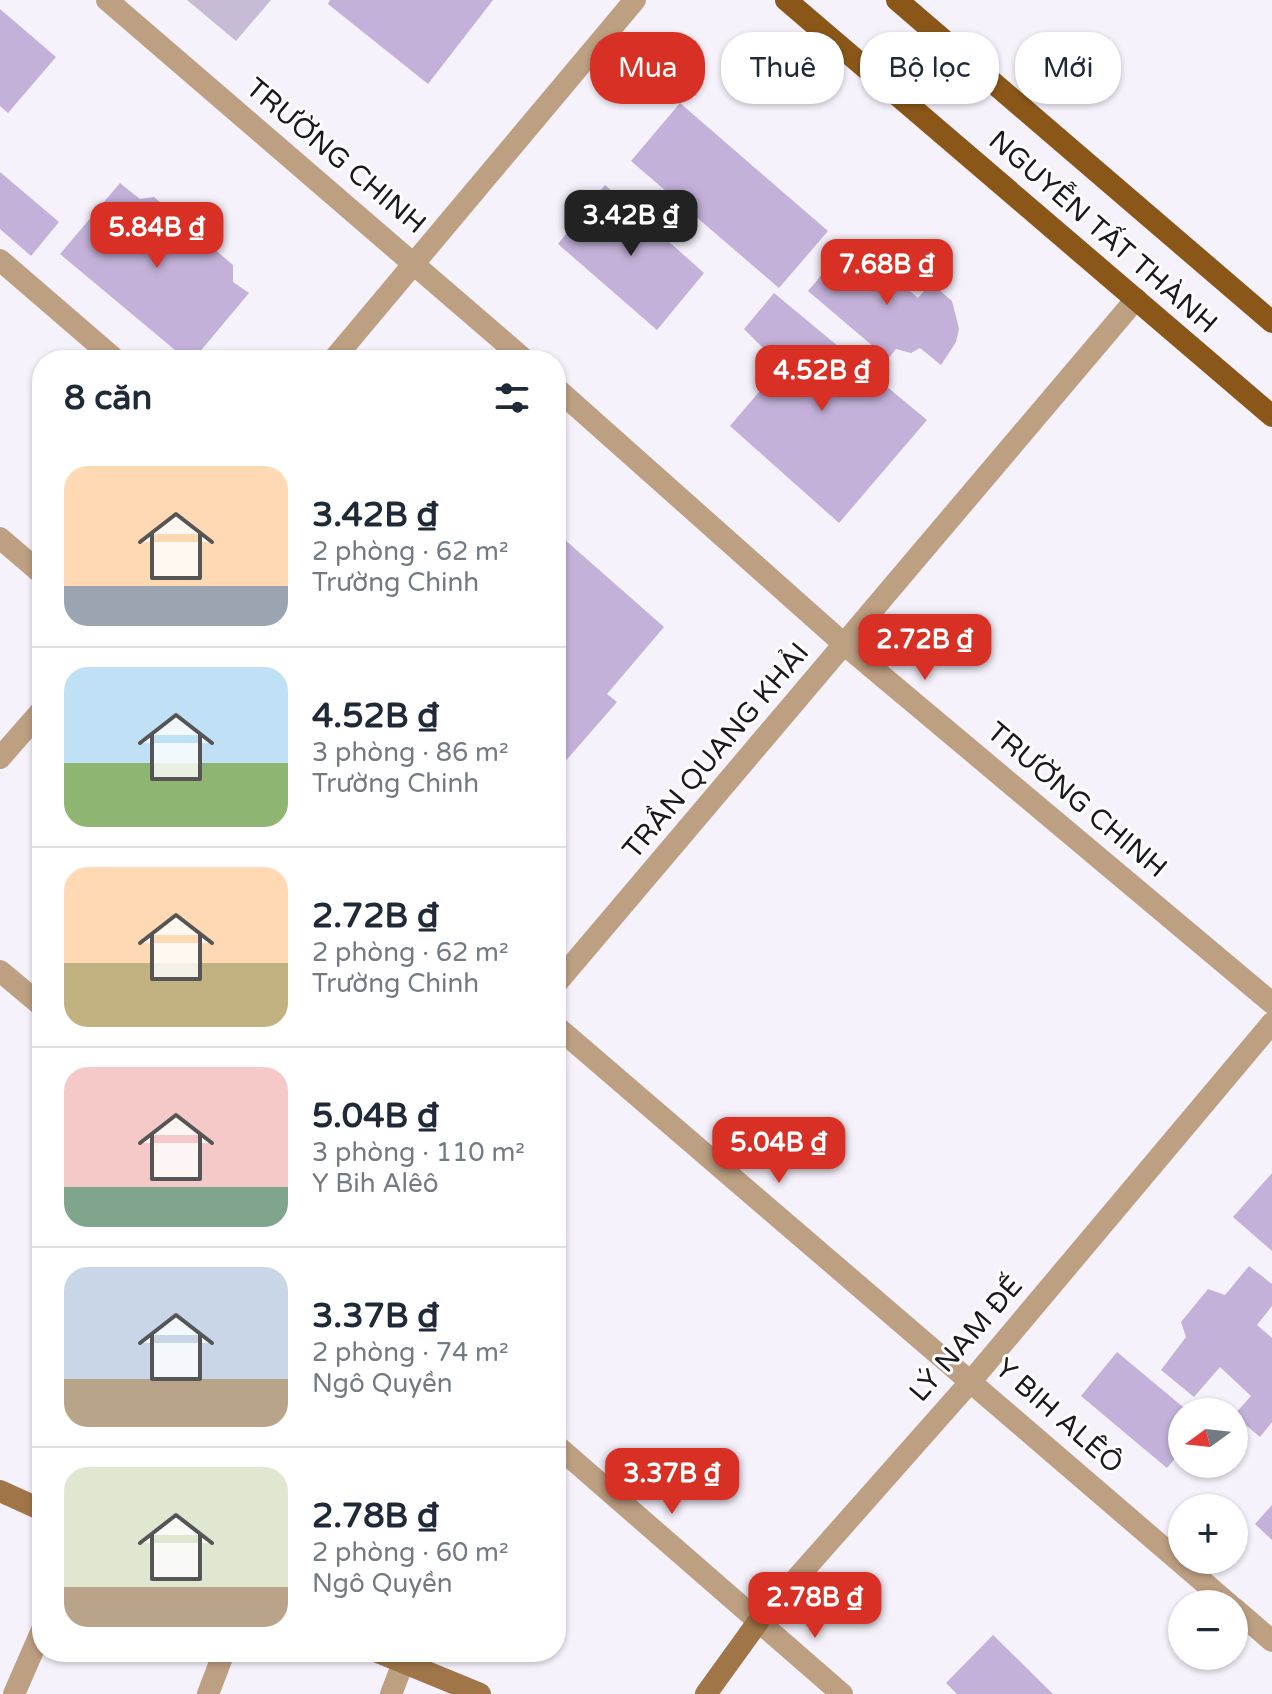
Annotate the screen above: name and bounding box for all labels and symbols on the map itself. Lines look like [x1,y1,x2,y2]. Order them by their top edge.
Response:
street label: TRƯỜNG CHINH [239,71,433,241]
street label: NGUYỄN TẤT THÀNH [982,122,1226,341]
pin: 3.42B ₫ [557,190,705,258]
pin: 5.84B ₫ [83,202,231,270]
pin: 7.68B ₫ [813,239,961,307]
pin: 4.52B ₫ [748,345,896,413]
pin: 2.72B ₫ [851,614,999,682]
street label: TRẦN QUANG KHẢI [614,635,816,866]
street label: TRƯỜNG CHINH [980,715,1174,885]
pin: 5.04B ₫ [705,1117,853,1185]
street label: LÝ NAM ĐẾ [901,1268,1030,1409]
street label: Y BIH ALÊÔ [988,1351,1130,1481]
north arrow [1168,1398,1248,1478]
pin: 3.37B ₫ [598,1448,746,1516]
pin: 2.78B ₫ [741,1572,889,1640]

